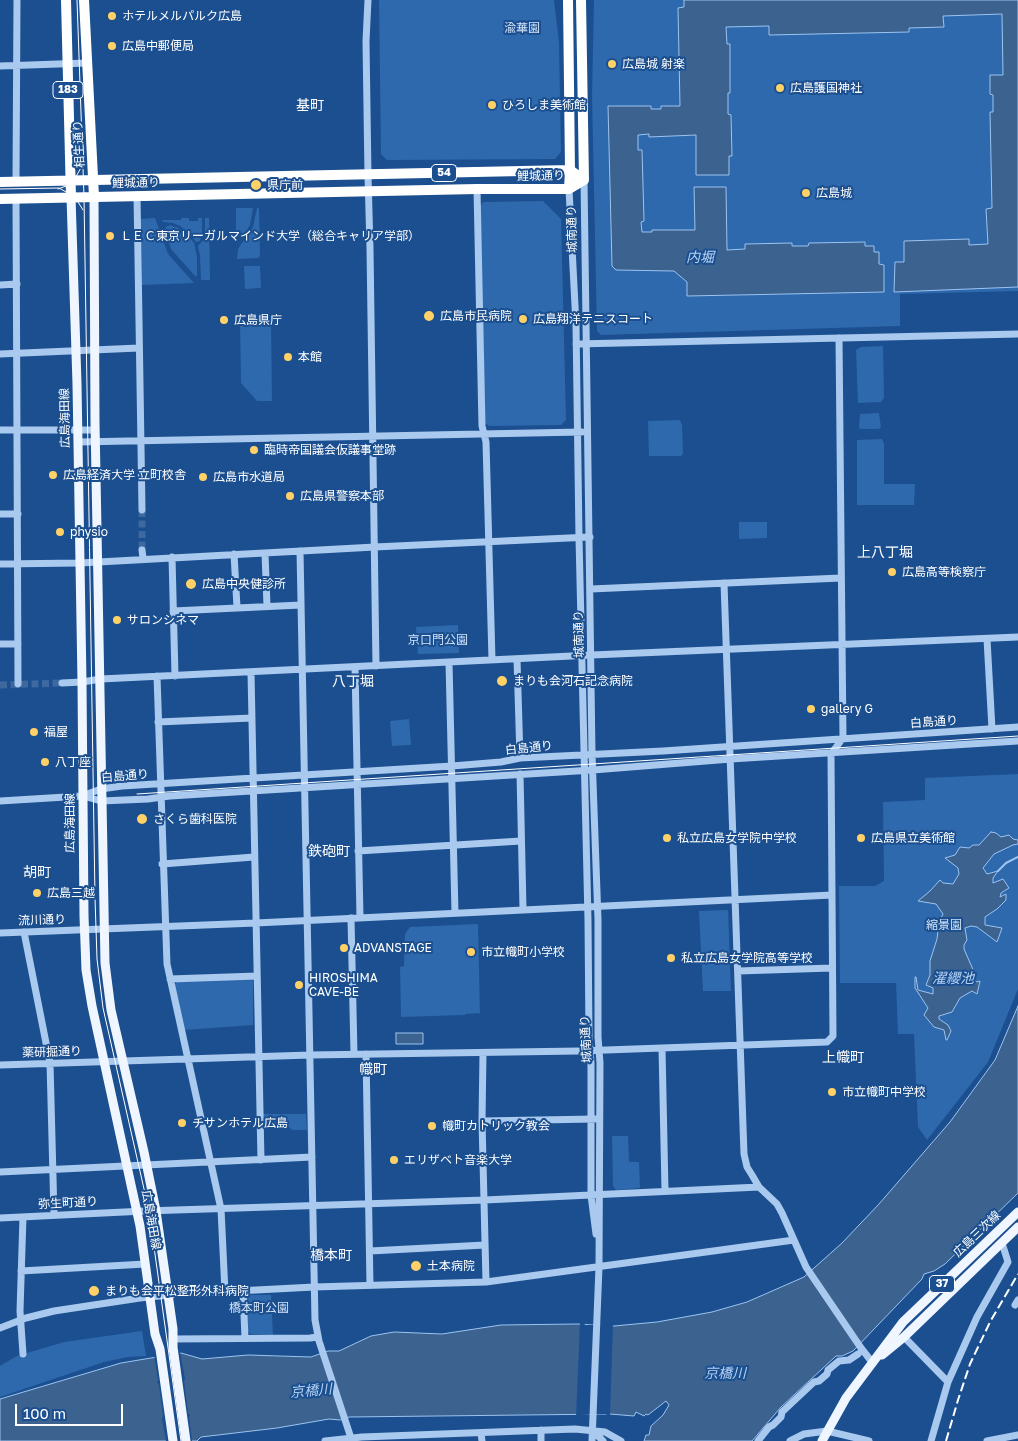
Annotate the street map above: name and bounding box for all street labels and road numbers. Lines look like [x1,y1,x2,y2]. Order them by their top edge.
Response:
road number: 183 [53,82,83,98]
street label: 相生通り [71,120,87,168]
road number: 54 [432,164,456,182]
street label: 鯉城通り [517,168,565,184]
street label: 鯉城通り [112,175,160,191]
street label: 城南通り [564,205,580,253]
street label: 広島海田線 [57,388,73,448]
street label: 城南通り [571,610,587,658]
street label: 白島通り [910,713,958,731]
street label: 白島通り [504,738,554,758]
street label: 白島通り [100,767,150,785]
street label: 広島海田線 [63,793,77,853]
street label: 流川通り [18,912,66,928]
street label: 城南通り [578,1015,594,1063]
street label: 薬研掘通り [22,1044,82,1060]
street label: 広島海田線 [139,1189,163,1251]
street label: 弥生町通り [38,1194,98,1212]
street label: 広島三次線 [950,1208,1004,1260]
road number: 37 [930,1276,954,1292]

